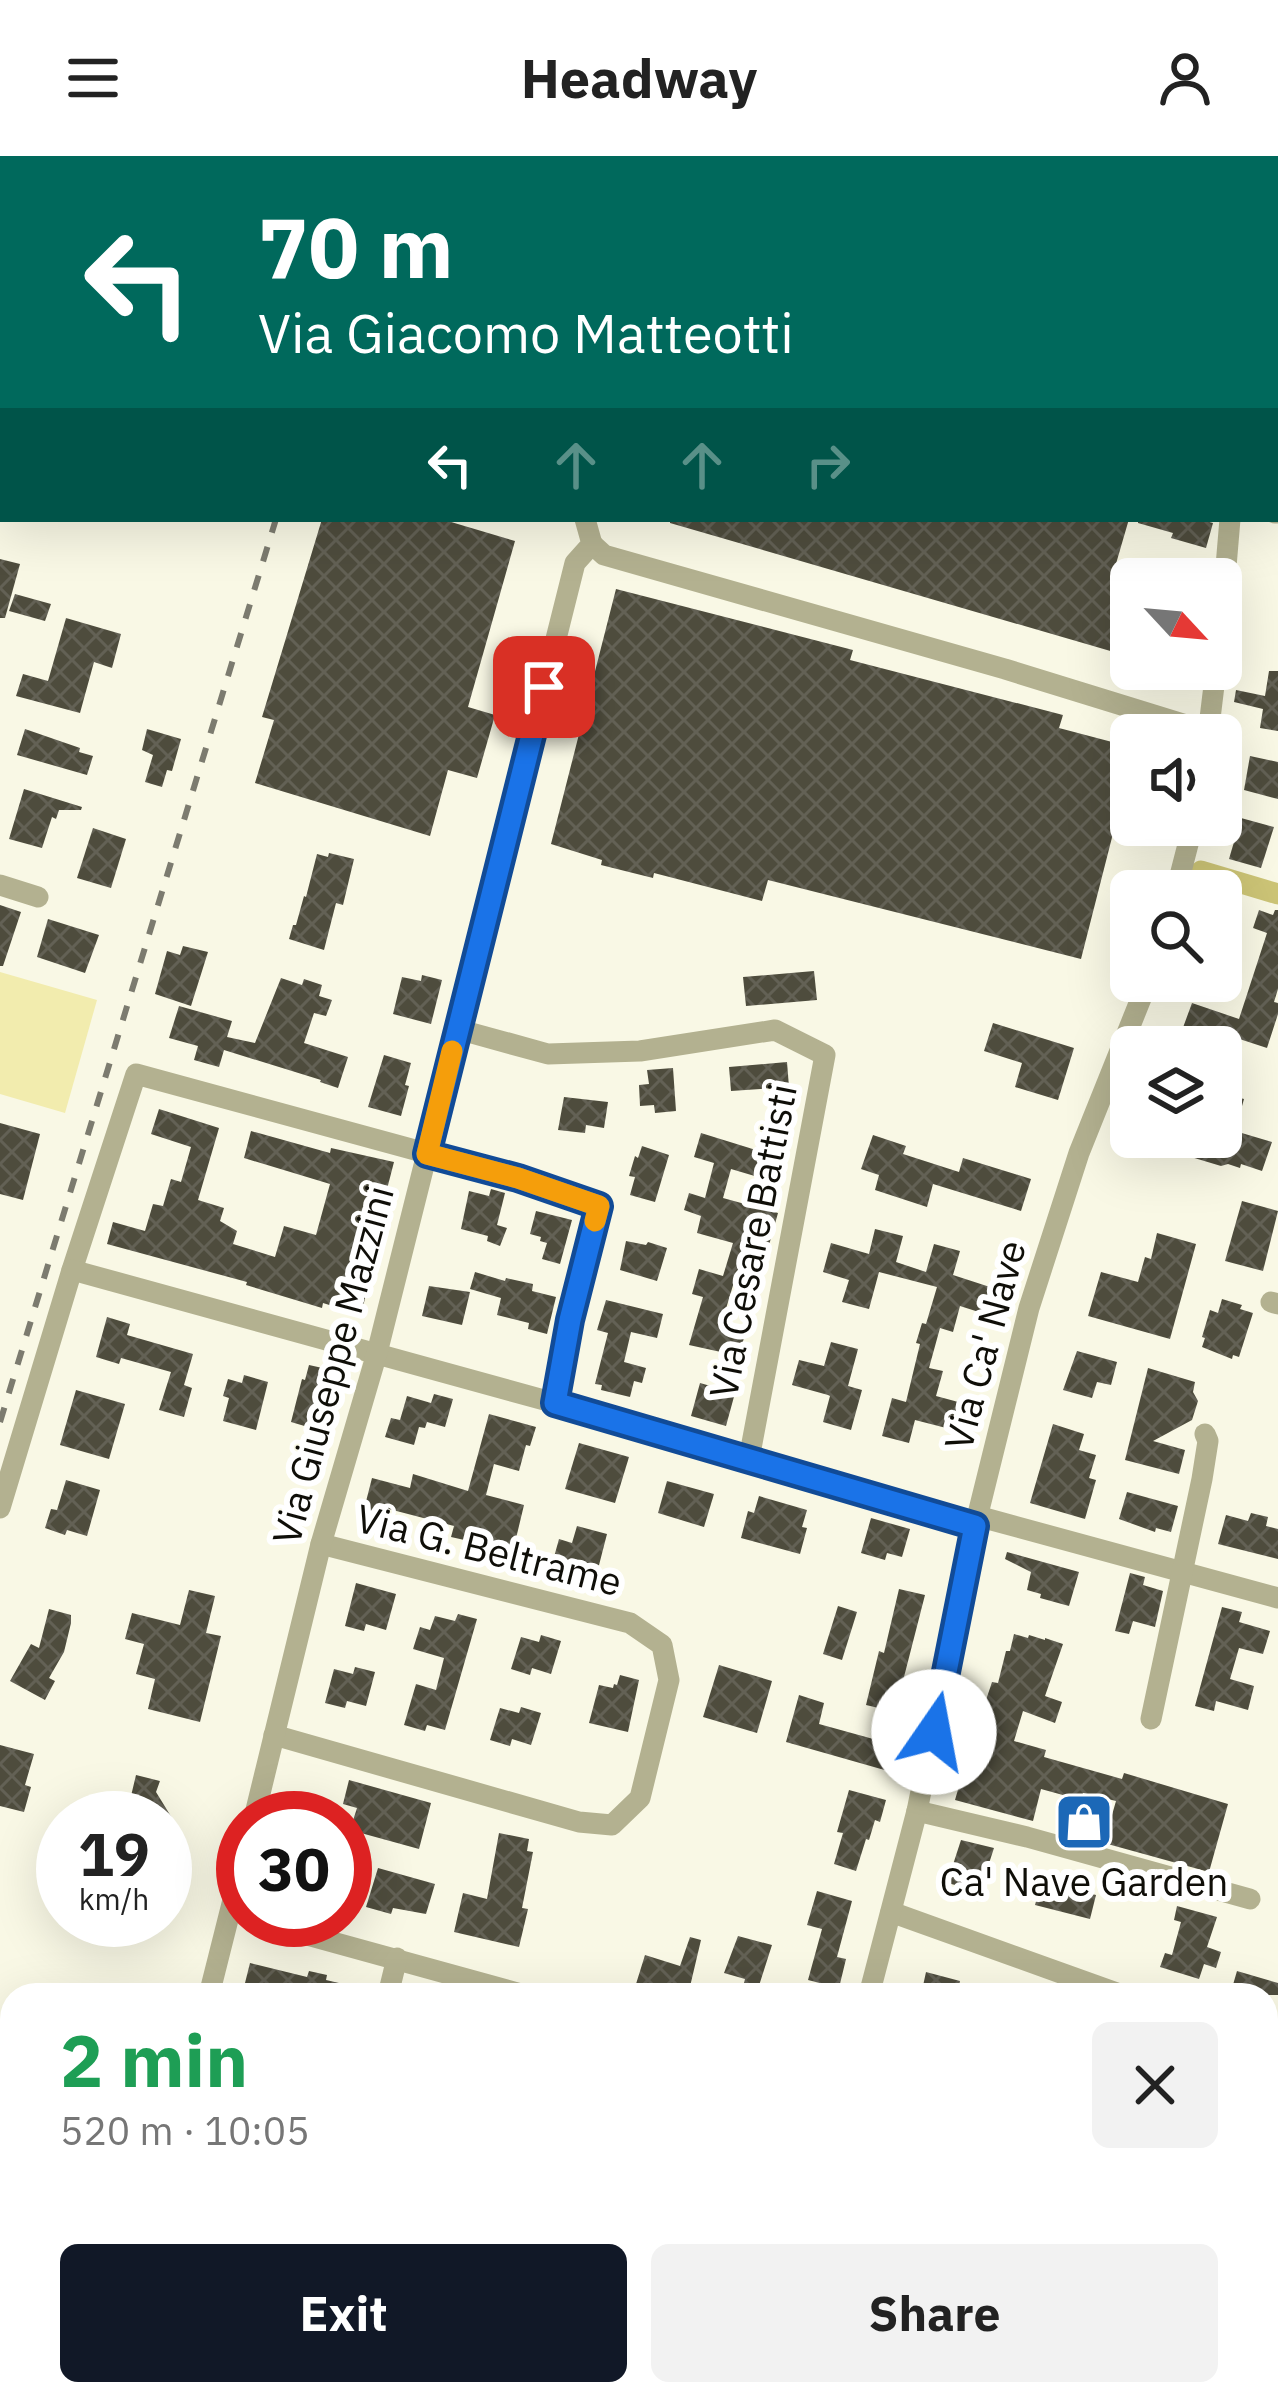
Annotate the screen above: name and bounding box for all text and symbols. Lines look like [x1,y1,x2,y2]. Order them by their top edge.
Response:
text: Headway [521,43,757,113]
icon: menu [60,45,126,111]
icon: person [1152,45,1218,111]
text: 70 m [258,192,454,301]
icon: left [60,204,216,360]
text: Via Giacomo Matteotti [258,298,794,368]
icon: left [417,432,483,498]
icon: ahead [543,432,609,498]
icon: ahead [669,432,735,498]
icon: right [795,432,861,498]
north arrow [1110,558,1242,690]
map controls [1110,558,1242,1158]
pin [493,636,595,738]
icon: arrive [511,654,577,720]
button: sound [1110,714,1242,846]
button: search [1110,870,1242,1002]
button: layers [1110,1026,1242,1158]
street label: Via Cesare Battisti [697,1079,808,1402]
street label: Via Giuseppe Mazzini [260,1180,405,1550]
street label: Via Ca' Nave [932,1234,1037,1455]
street label: Via G. Beltrame [351,1492,627,1607]
position arrow [871,1669,997,1795]
speed limit sign: 30 [216,1791,372,1947]
shop icon: Ca' Nave Garden [1053,1791,1115,1853]
text: 19 [78,1814,150,1893]
place label: Ca' Nave Garden [940,1856,1228,1907]
text: km/h [79,1879,149,1918]
text: 2 min [60,2013,248,2107]
button: close [1092,2022,1218,2148]
text: 520 m · 10:05 [60,2105,310,2156]
button: Exit [60,2244,627,2382]
button: Share [651,2244,1218,2382]

